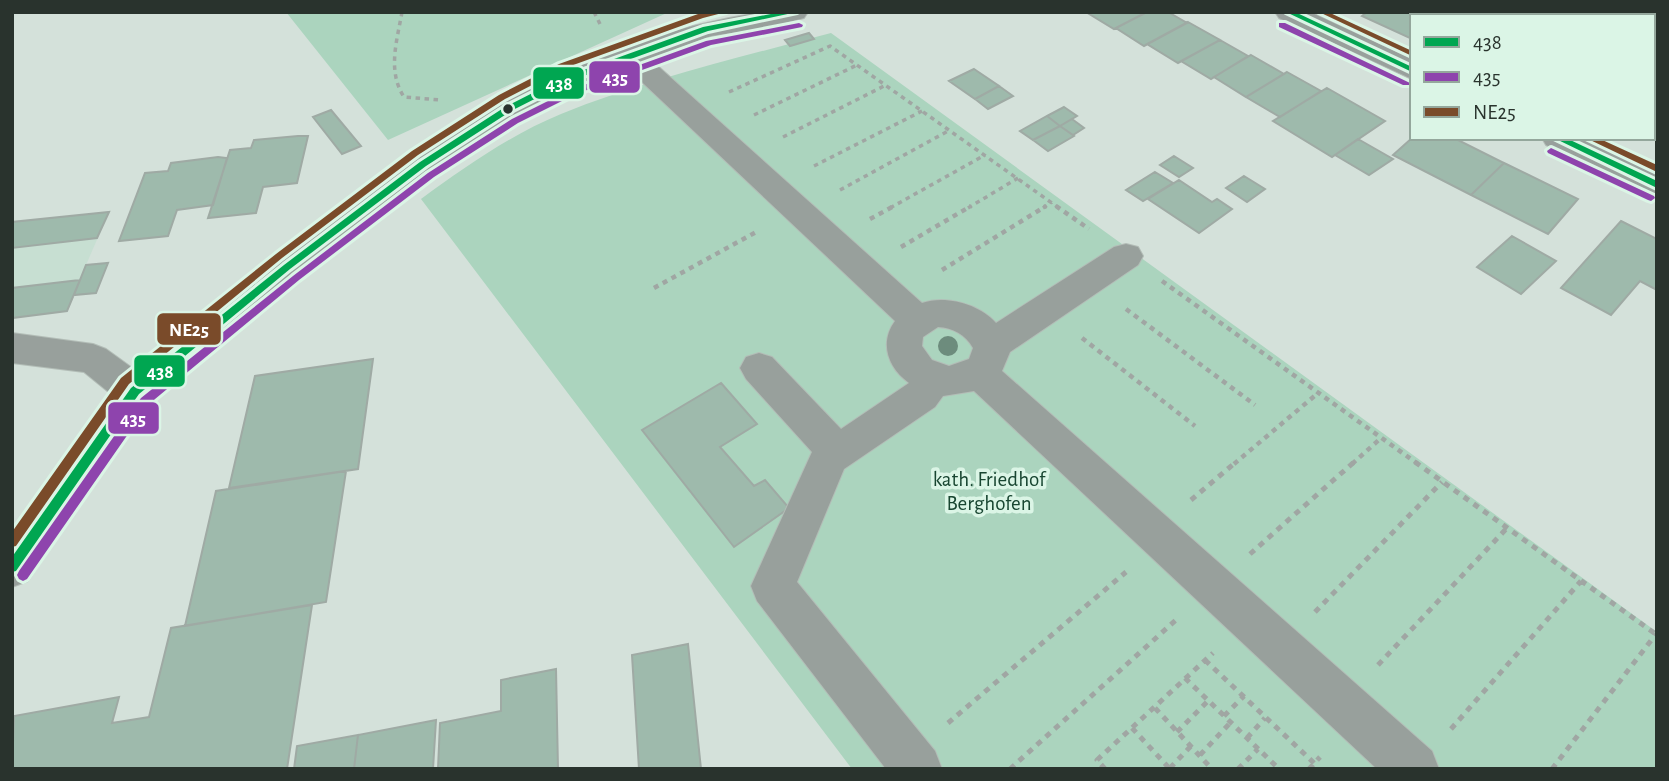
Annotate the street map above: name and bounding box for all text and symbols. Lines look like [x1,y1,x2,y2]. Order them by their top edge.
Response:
legend [1410,14,1655,140]
text: 438 [1473,32,1502,53]
line badge: 435 [588,60,641,94]
line badge: 438 [532,66,585,100]
text: 435 [1473,67,1501,88]
text: 435 [602,69,628,88]
text: 438 [545,75,573,94]
unlabelled marker [501,102,515,116]
text: NE25 [1473,102,1516,123]
line badge: NE25 [156,312,222,346]
text: NE25 [169,321,209,340]
line badge: 438 [133,354,186,388]
text: 438 [146,363,174,382]
line badge: 435 [107,401,160,435]
text: 435 [120,410,146,429]
park label: kath. Friedhof Berghofen [933,469,1047,514]

